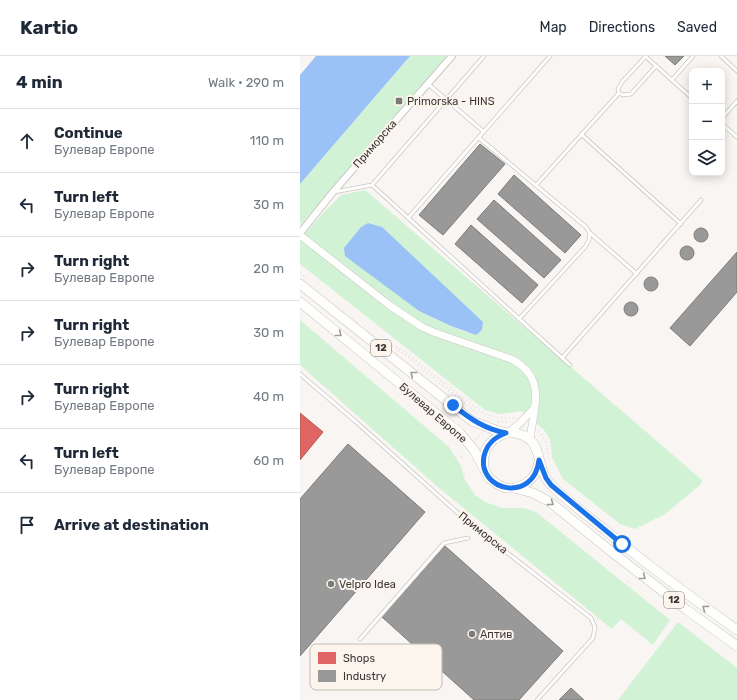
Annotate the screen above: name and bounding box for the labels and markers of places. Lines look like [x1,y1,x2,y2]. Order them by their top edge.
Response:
place label: Primorska - HINS [407,95,495,108]
marker: Primorska - HINS [394,96,404,106]
place label: Velpro Idea [339,578,396,591]
marker: Velpro Idea [326,579,336,589]
place label: Аптив [480,628,512,641]
marker: Аптив [467,629,477,639]

